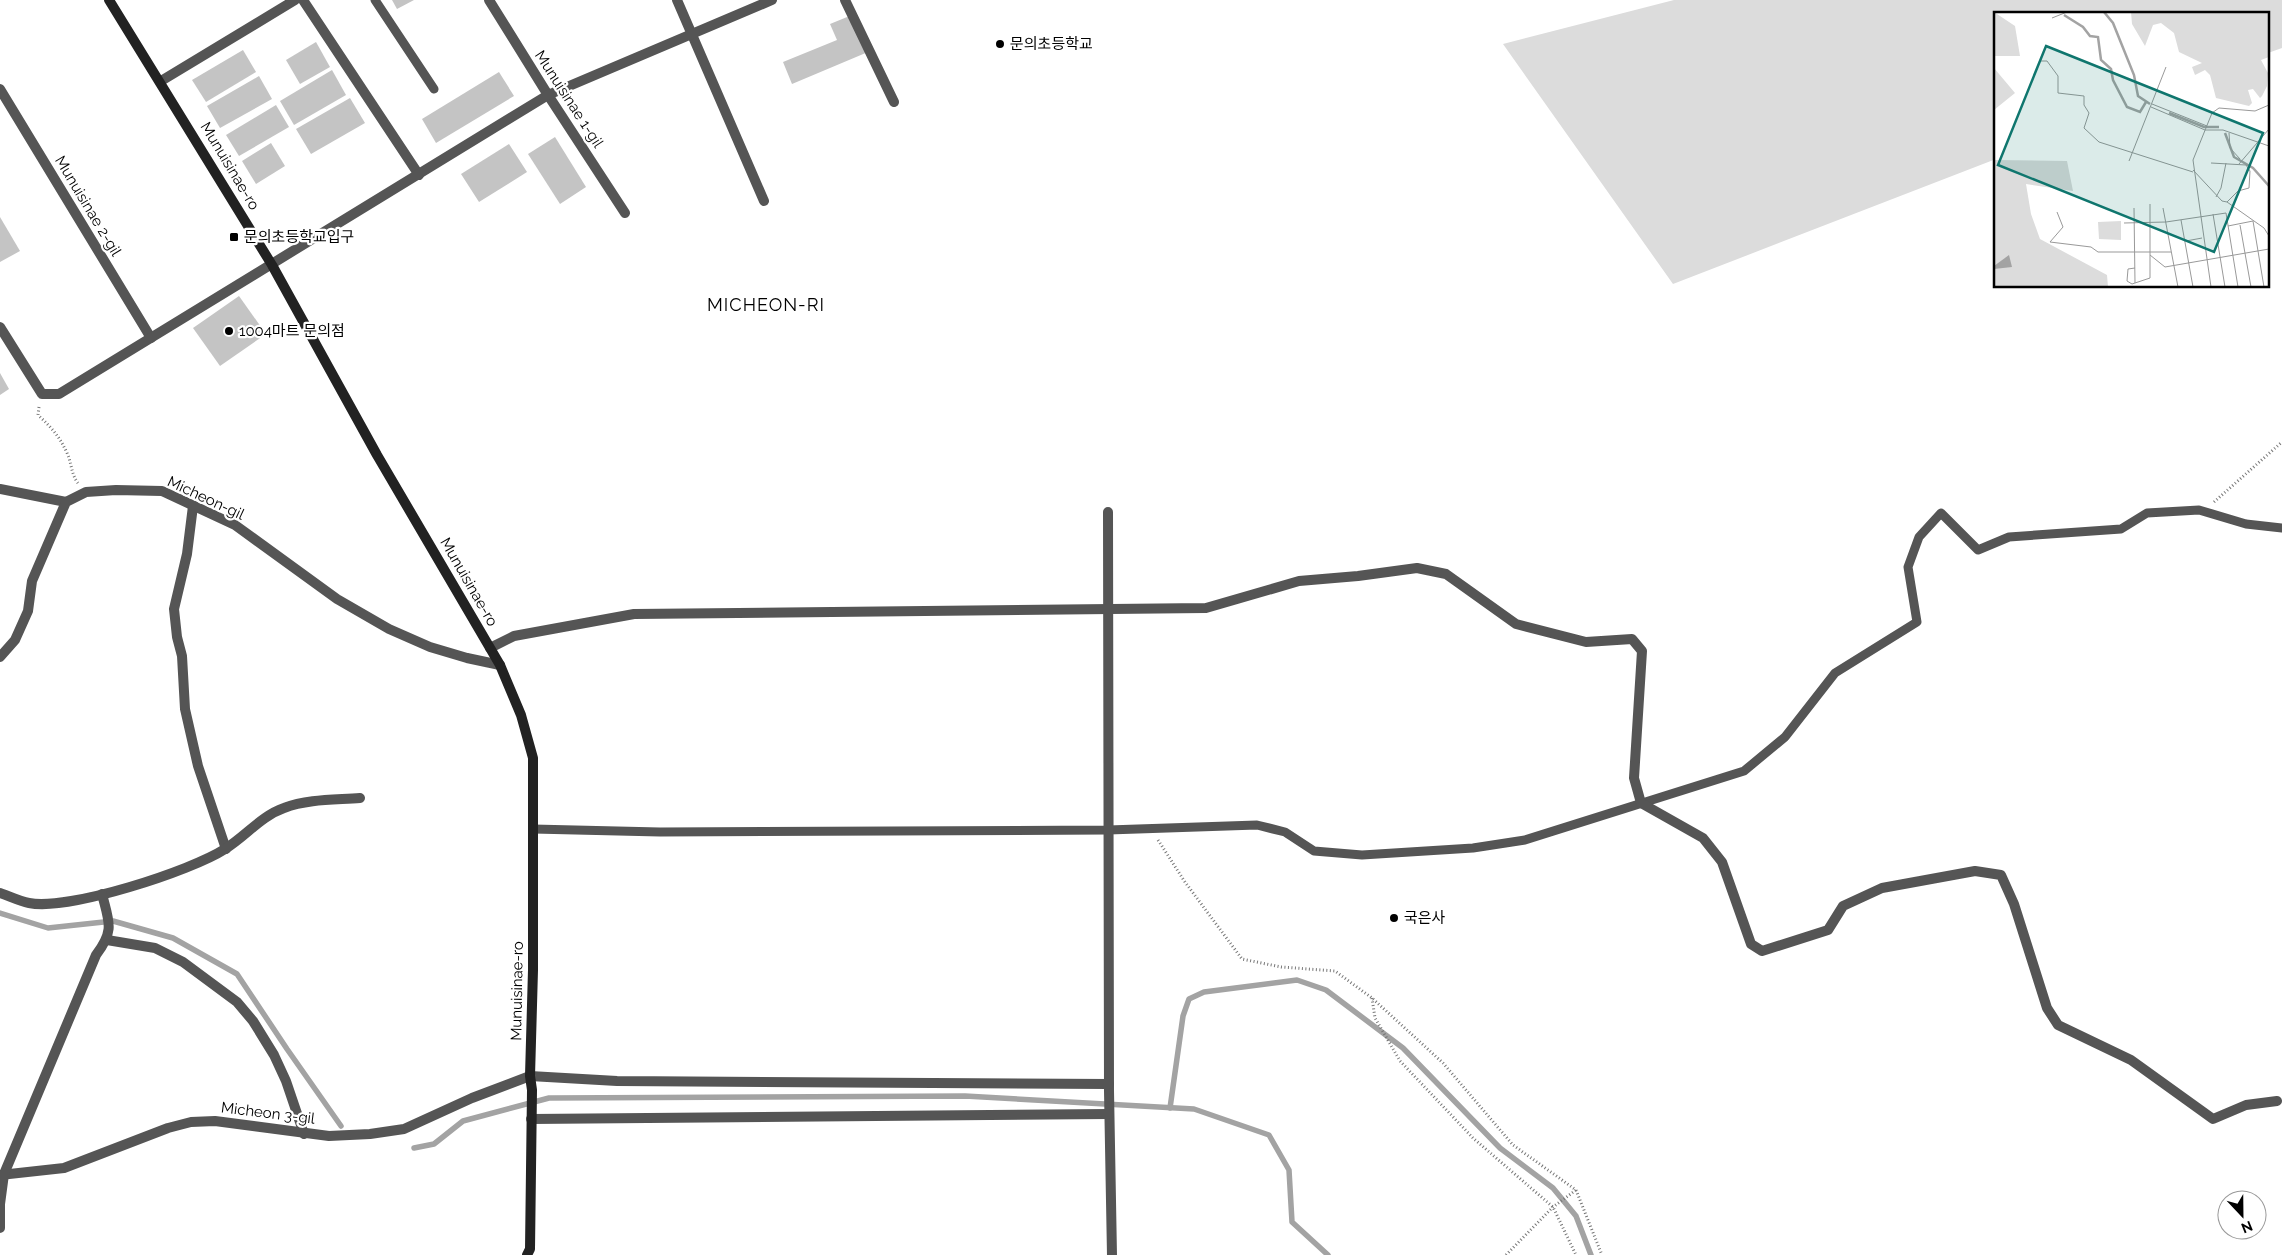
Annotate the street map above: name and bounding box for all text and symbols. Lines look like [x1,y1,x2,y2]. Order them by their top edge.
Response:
inset map [1994,12,2270,288]
place label: 문의초등학교 [1010,35,1093,53]
marker: 문의초등학교 [994,38,1006,50]
street label: Munuisinae 1-gil [531,47,608,152]
street label: Munuisinae-ro [197,119,263,213]
street label: Munuisinae 2-gil [51,153,125,260]
place label: 문의초등학교입구 [244,228,354,246]
marker: 문의초등학교입구 [228,231,240,243]
district label: MICHEON-RI [707,294,825,315]
place label: 1004마트 문의점 [239,322,345,340]
marker: 1004마트 문의점 [223,325,235,337]
street label: Micheon-gil [165,472,248,524]
street label: Munuisinae-ro [436,534,502,630]
place label: 국은사 [1404,909,1446,927]
marker: 국은사 [1388,912,1400,924]
street label: Munuisinae-ro [507,941,527,1041]
street label: Micheon 3-gil [220,1098,317,1128]
north arrow [2217,1190,2267,1240]
text: N [2239,1218,2255,1236]

